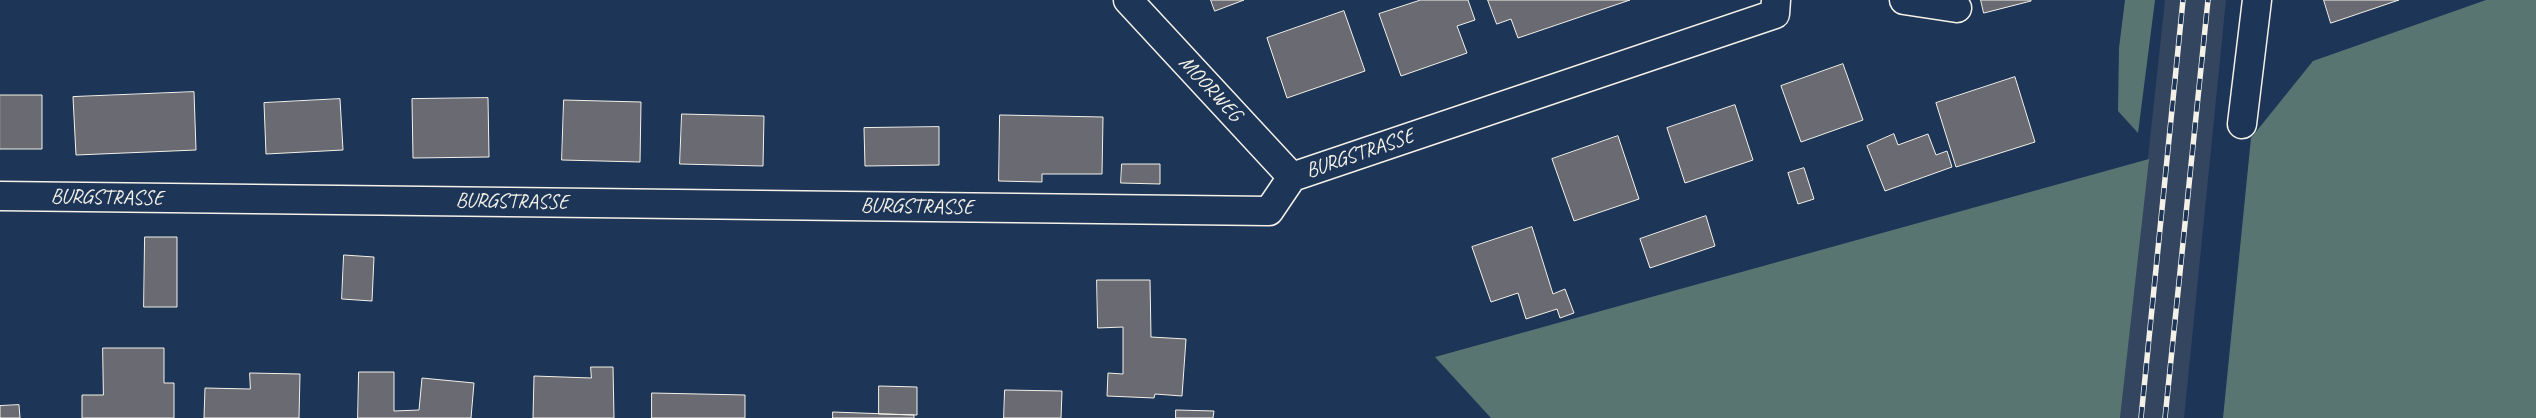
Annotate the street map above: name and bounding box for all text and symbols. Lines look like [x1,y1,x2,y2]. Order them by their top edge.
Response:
street label: MOORWEG [1173,51,1247,127]
street label: BURGSTRASSE [1303,124,1417,184]
street label: BURGSTRASSE [50,184,164,212]
street label: BURGSTRASSE [455,188,569,216]
street label: BURGSTRASSE [860,193,974,221]

